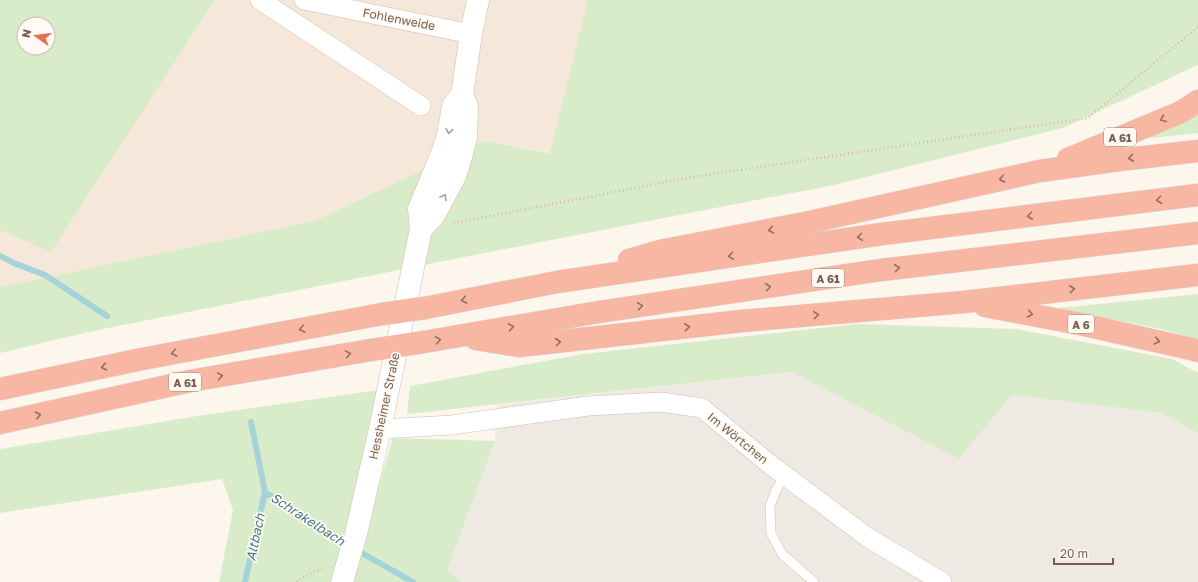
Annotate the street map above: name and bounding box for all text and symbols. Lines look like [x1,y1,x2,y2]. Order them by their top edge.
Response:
street label: Fohlenweide [361,5,437,33]
north arrow [16,16,56,56]
text: N [18,28,33,39]
one-way arrow [1160,114,1168,122]
one-way arrow [445,128,453,134]
road number: A 61 [1104,128,1136,146]
one-way arrow [1128,153,1134,162]
one-way arrow [998,175,1005,183]
one-way arrow [439,194,446,202]
one-way arrow [1156,195,1162,204]
one-way arrow [1027,211,1033,220]
one-way arrow [768,225,775,233]
one-way arrow [856,232,863,241]
one-way arrow [728,251,734,260]
one-way arrow [894,264,900,273]
road number: A 61 [812,269,844,287]
one-way arrow [765,283,771,292]
one-way arrow [1069,285,1075,294]
one-way arrow [461,295,467,304]
one-way arrow [637,302,643,311]
one-way arrow [813,310,819,319]
one-way arrow [1027,310,1033,318]
road number: A 6 [1068,315,1094,333]
one-way arrow [508,323,514,332]
one-way arrow [684,323,690,332]
one-way arrow [299,325,305,333]
one-way arrow [435,336,442,344]
one-way arrow [555,337,561,346]
one-way arrow [1154,337,1160,345]
one-way arrow [171,349,177,357]
one-way arrow [345,350,351,359]
street label: Hessheimer Straße [365,351,403,461]
one-way arrow [101,363,107,371]
one-way arrow [217,372,223,381]
road number: A 61 [169,373,201,391]
street label: Im Wörtchen [705,409,771,467]
one-way arrow [35,412,41,420]
water label: Schrakelbach [268,489,349,549]
water label: Altbach [242,511,268,562]
scale bar [1054,540,1113,566]
text: 20 m [1060,546,1088,561]

